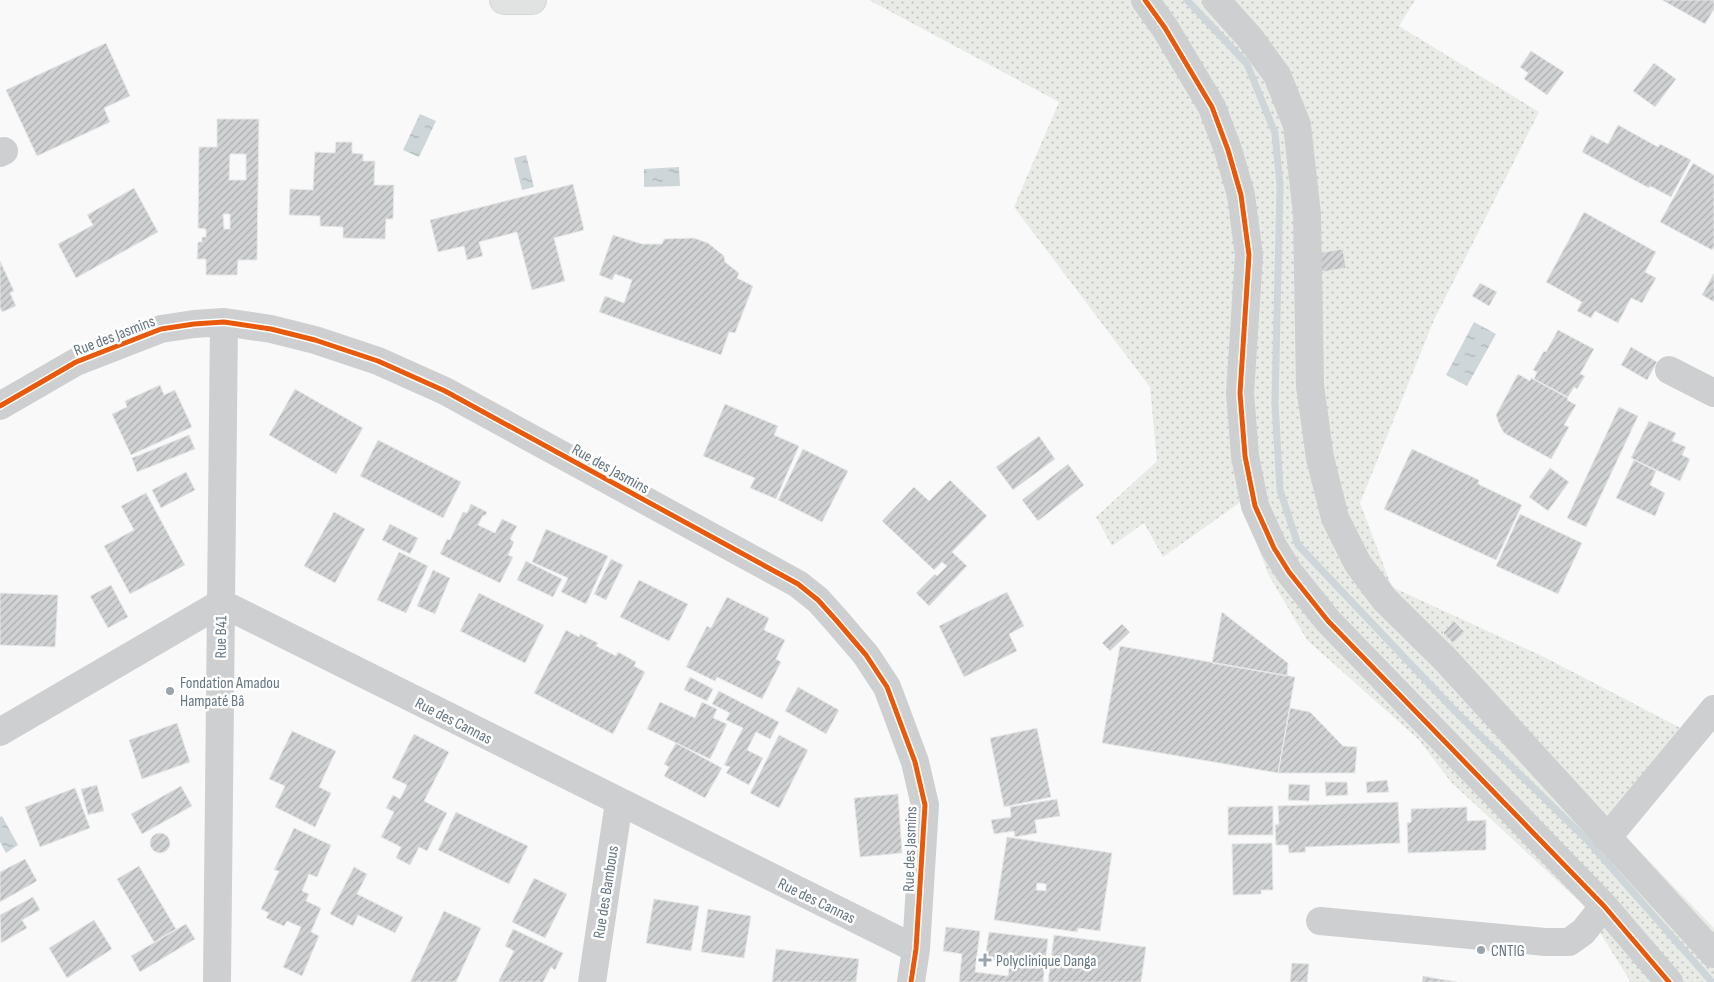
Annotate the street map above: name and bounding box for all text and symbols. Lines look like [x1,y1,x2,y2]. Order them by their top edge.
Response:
street label: Rue des Jasmins [71,312,158,361]
street label: Rue des Jasmins [568,440,652,498]
street label: Rue B41 [212,615,231,659]
place label: Fondation Amadou Hampaté Bâ [180,674,280,711]
marker: Fondation Amadou Hampaté Bâ [164,685,176,697]
street label: Rue des Cannas [412,694,495,749]
street label: Rue des Jasmins [900,806,921,892]
street label: Rue des Bambous [590,844,623,940]
street label: Rue des Cannas [775,874,858,928]
place label: CNTIG [1491,942,1525,961]
marker: CNTIG [1475,944,1487,956]
place label: Polyclinique Danga [996,952,1096,971]
marker: Polyclinique Danga [978,953,992,967]

